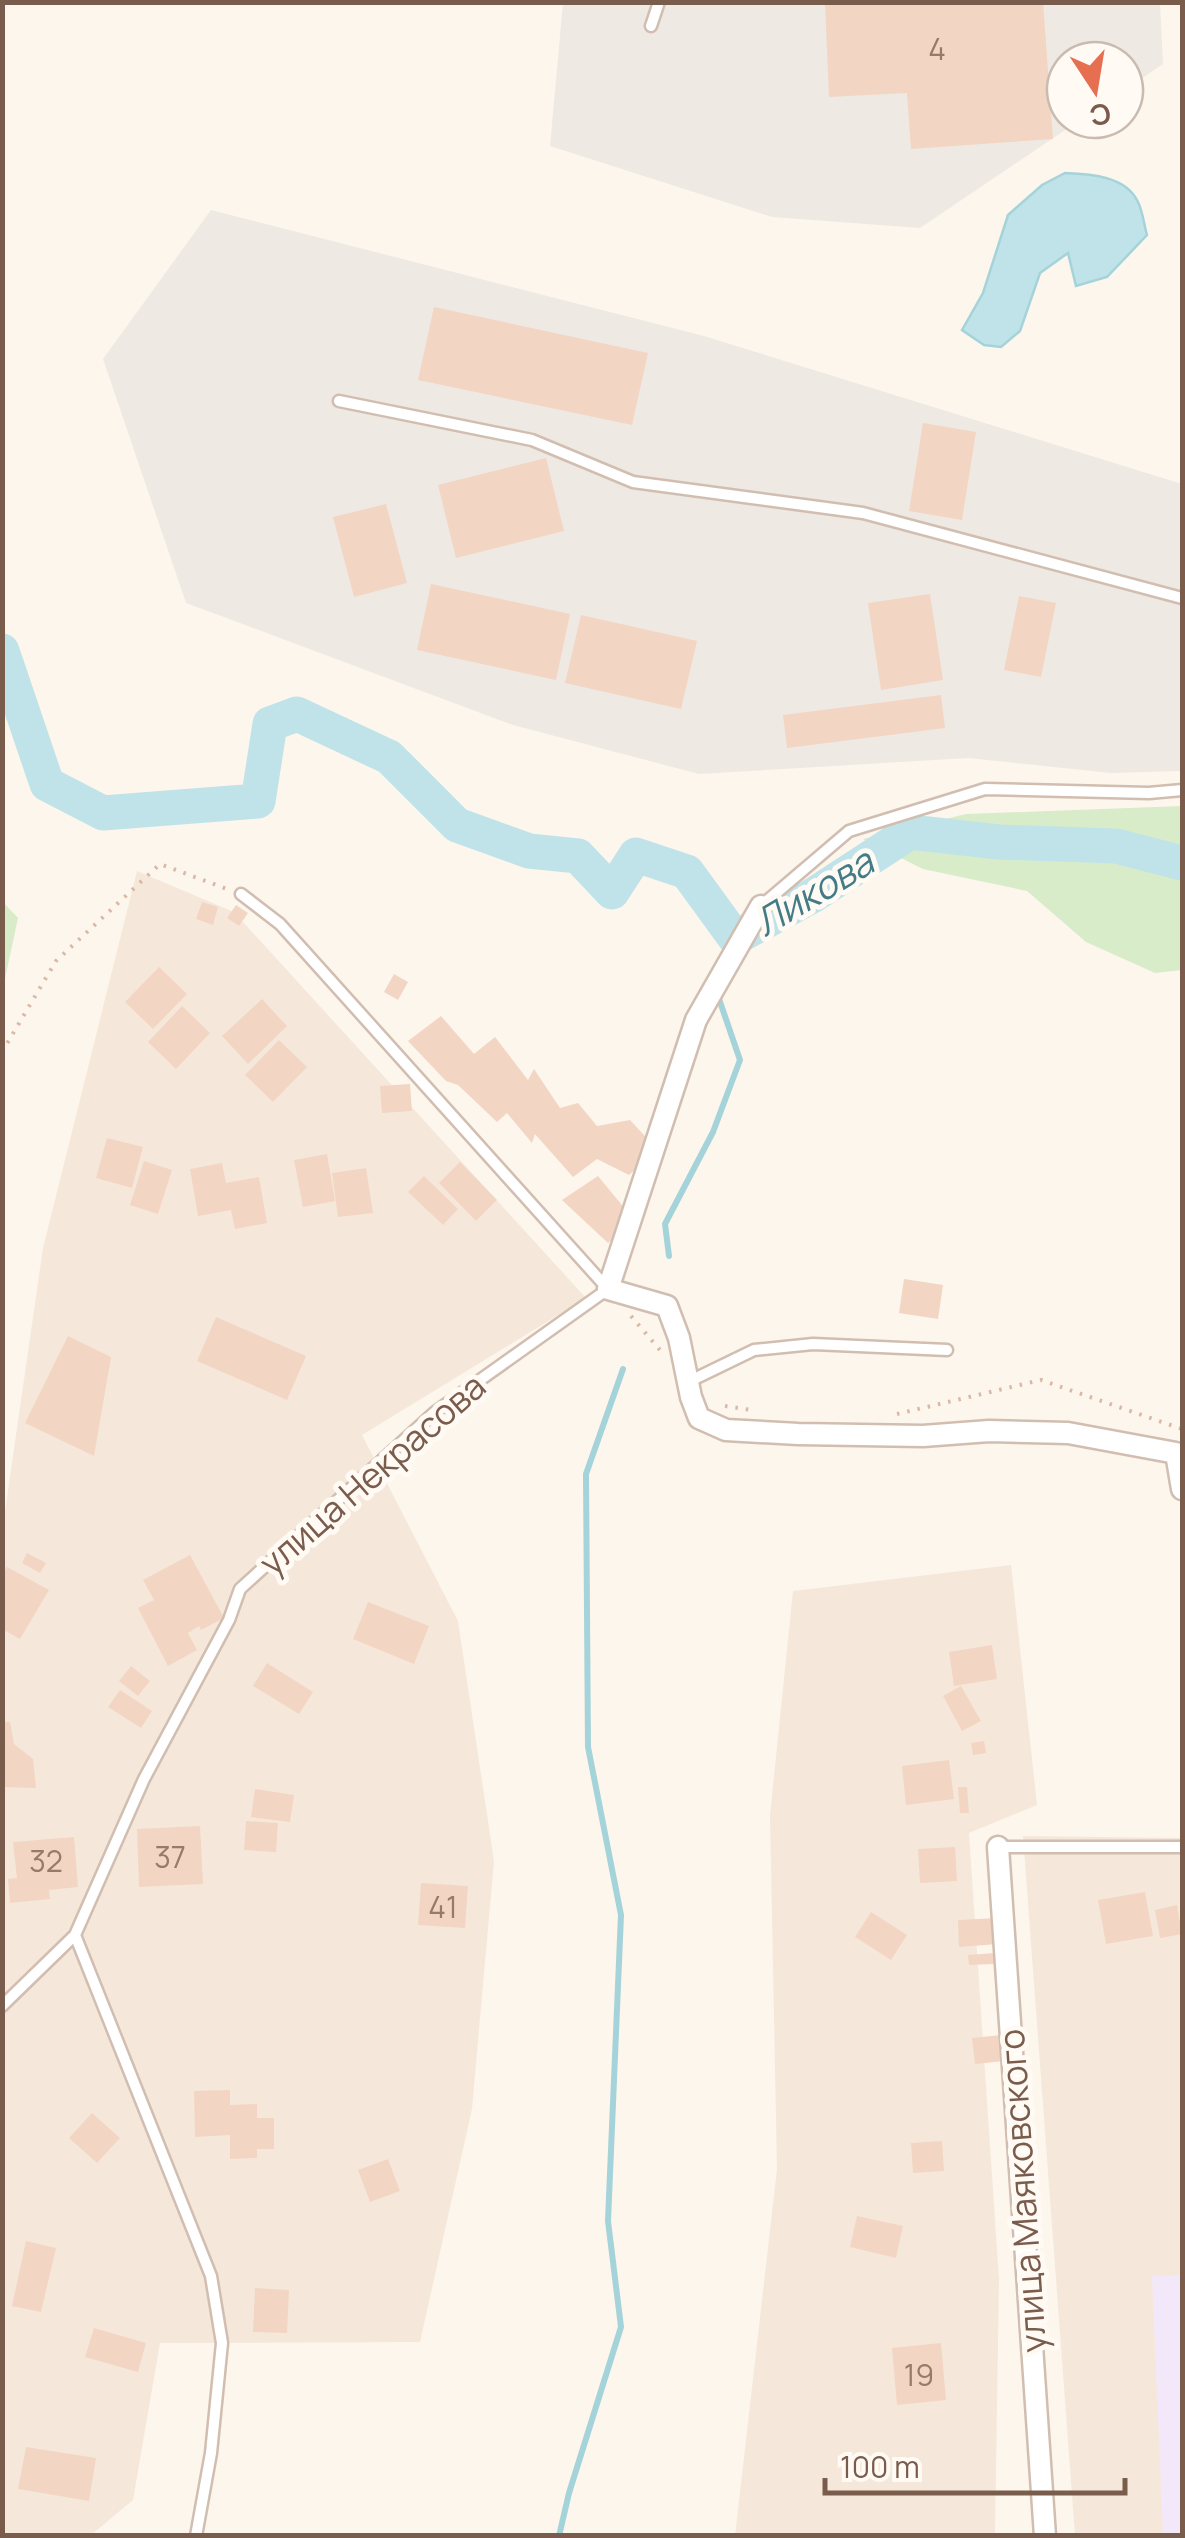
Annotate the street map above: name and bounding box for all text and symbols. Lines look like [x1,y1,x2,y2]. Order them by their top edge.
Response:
house number: 4 [928,28,946,69]
north arrow [1045,40,1145,140]
text: С [1086,95,1114,136]
water label: Ликова [744,834,884,947]
street label: улица Некрасова [249,1362,495,1586]
house number: 37 [154,1836,186,1877]
house number: 32 [29,1840,63,1881]
house number: 41 [428,1886,458,1927]
street label: улица Маяковского [987,2028,1057,2354]
house number: 19 [904,2354,934,2395]
scale bar [825,2433,1125,2495]
text: 100 m [840,2446,920,2487]

